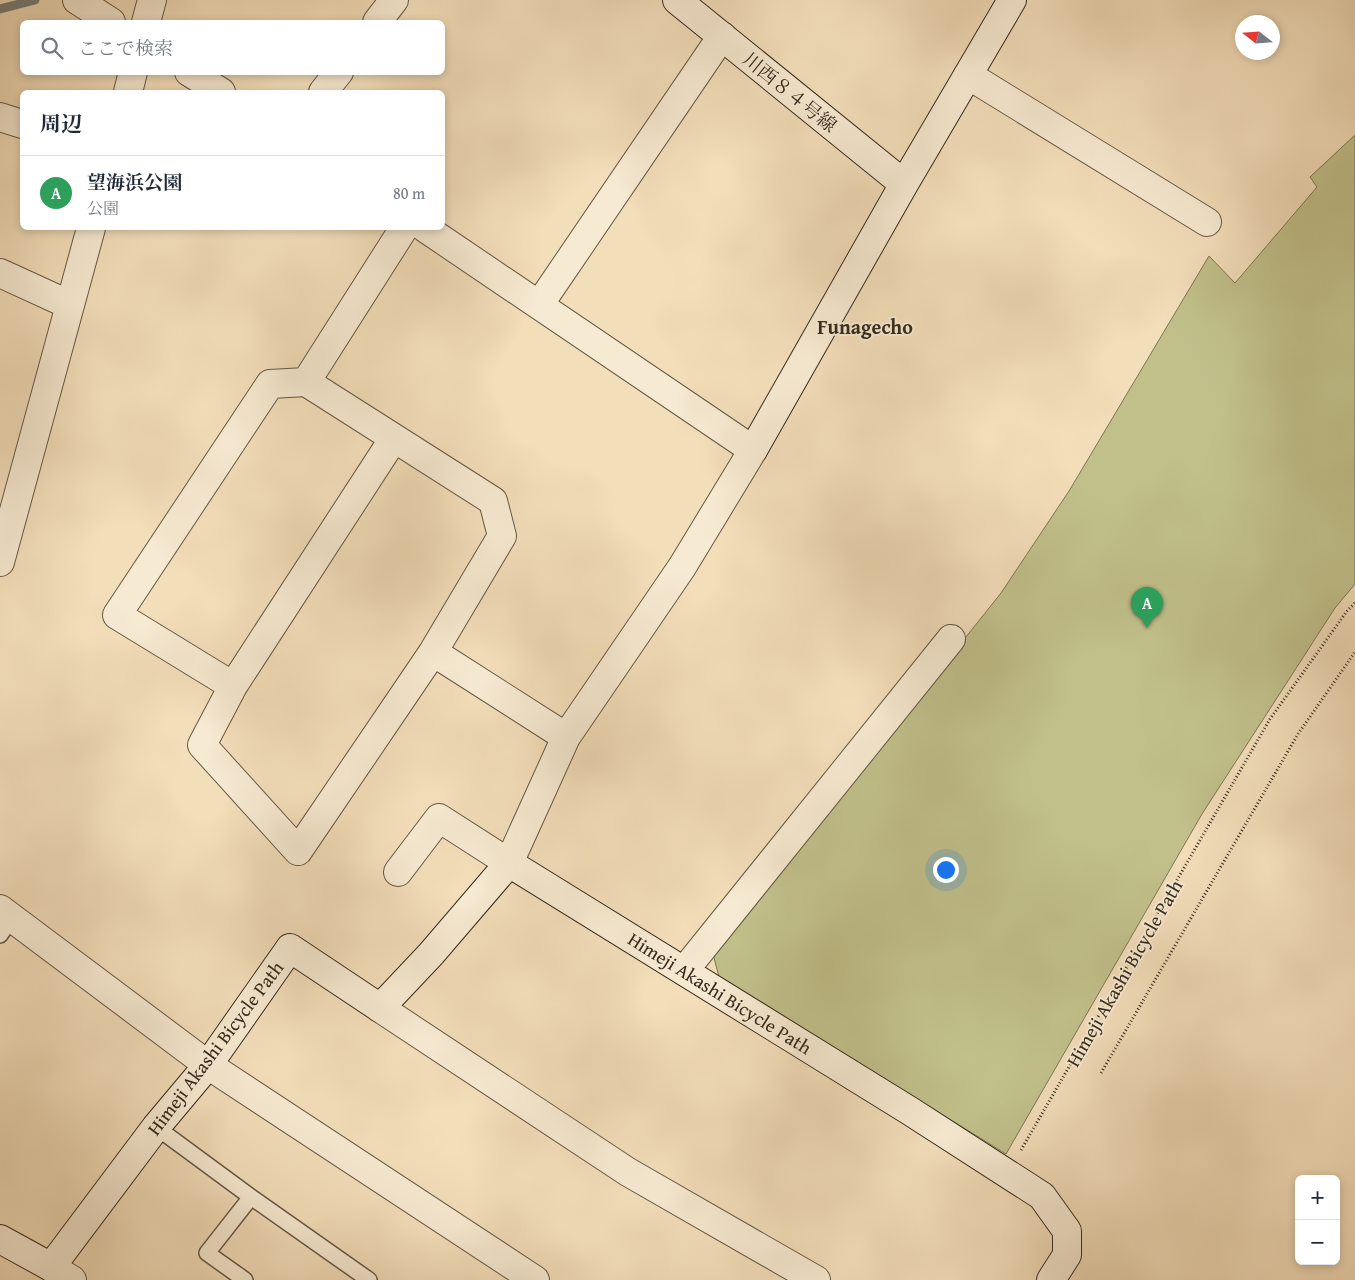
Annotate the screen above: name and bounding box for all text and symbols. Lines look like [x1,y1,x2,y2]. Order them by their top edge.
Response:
north arrow [1235,15,1280,60]
search box [20,20,445,75]
icon: search [38,34,66,62]
text: ここで検索 [78,34,173,62]
street label: 川西８４号線 [737,45,843,139]
text: 周辺 [40,108,82,139]
text: 望海浜公園 [87,168,182,196]
text: A [51,181,61,205]
text: 80 m [393,181,425,205]
text: 公園 [87,196,119,220]
district label: Funagecho [817,312,913,341]
pin: A [1131,587,1163,628]
your location [933,857,959,883]
street label: Himeji Akashi Bicycle Path [1059,874,1189,1072]
street label: Himeji Akashi Bicycle Path [623,925,818,1061]
street label: Himeji Akashi Bicycle Path [140,955,290,1141]
map controls [1295,1175,1340,1265]
button: + [1295,1175,1340,1220]
button: − [1295,1220,1340,1265]

